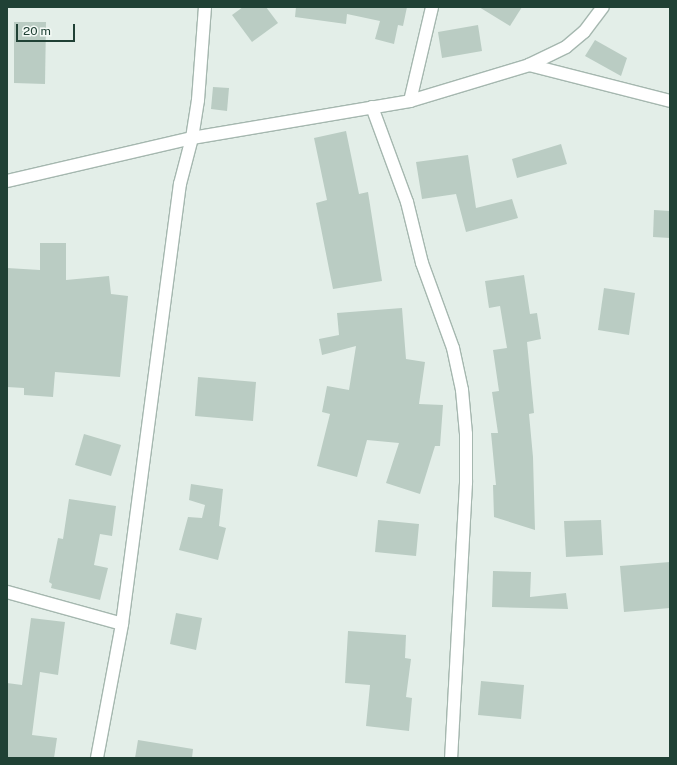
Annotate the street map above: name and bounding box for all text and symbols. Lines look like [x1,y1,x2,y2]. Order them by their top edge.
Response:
scale bar [18,16,77,42]
text: 20 m [23,24,51,38]

